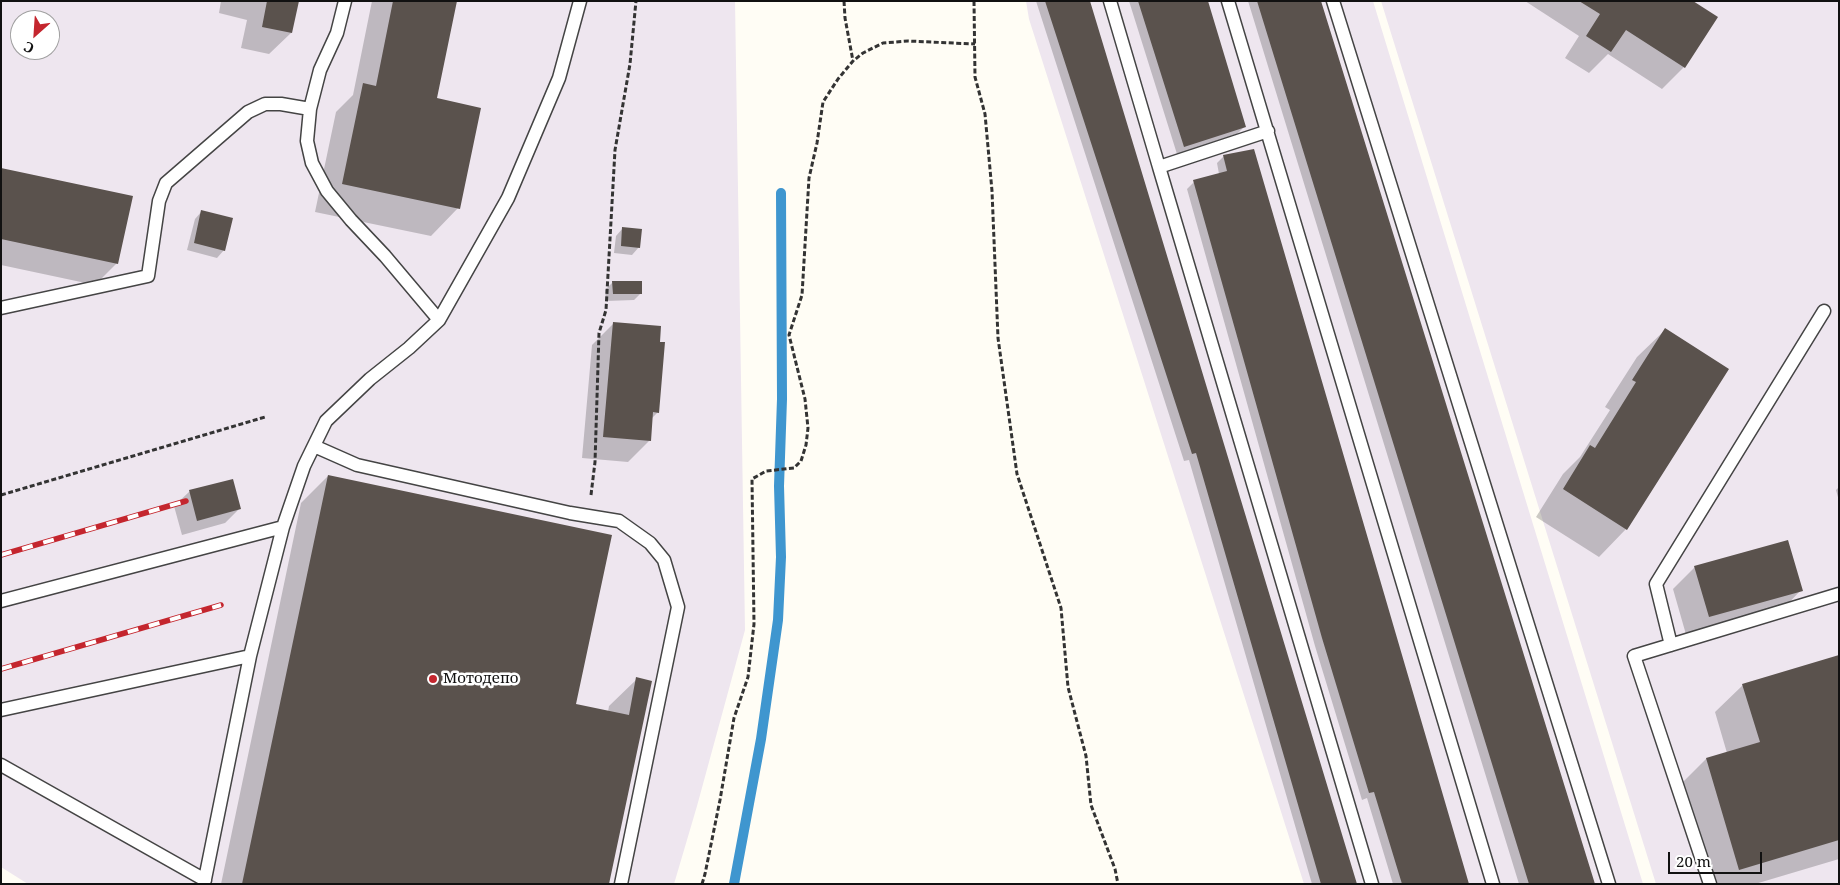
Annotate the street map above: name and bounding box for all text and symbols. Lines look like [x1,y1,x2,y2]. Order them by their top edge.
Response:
north arrow [10,10,60,60]
text: С [20,37,37,59]
place label: Мотодепо [443,670,518,688]
marker: Мотодепо [427,673,439,685]
scale bar [1670,842,1764,874]
text: 20 m [1676,851,1711,871]

